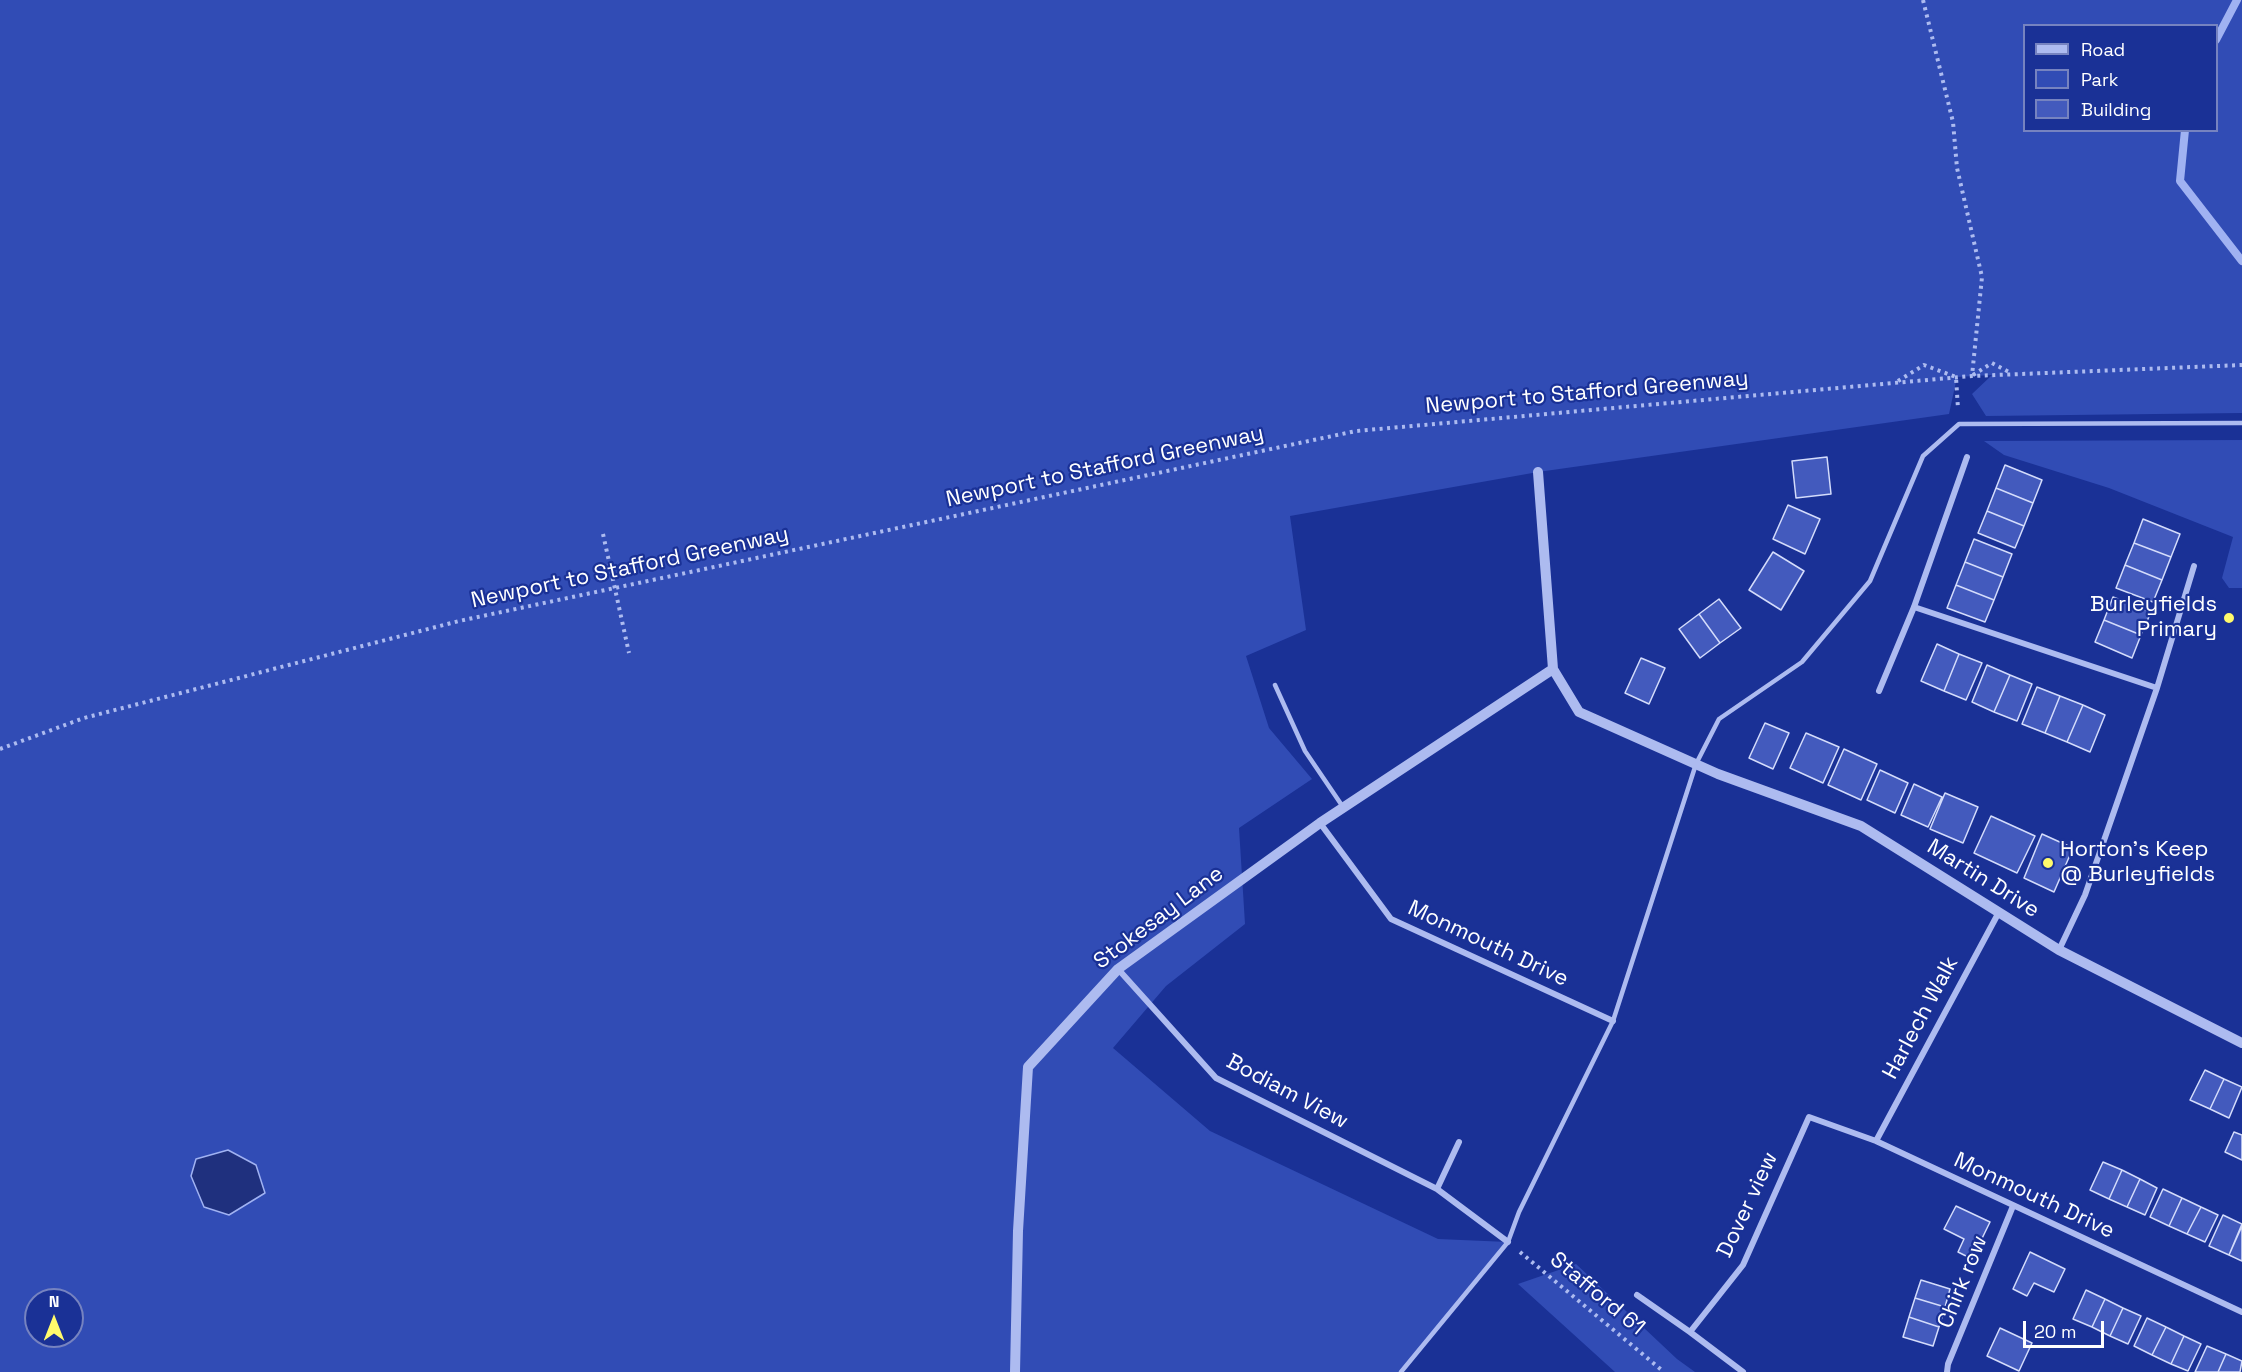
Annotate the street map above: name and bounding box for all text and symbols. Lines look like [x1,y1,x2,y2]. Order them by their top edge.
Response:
legend [2023,24,2218,132]
text: Road [2081,38,2125,61]
text: Park [2081,68,2118,91]
text: Building [2081,98,2151,121]
street label: Newport to Stafford Greenway [1424,366,1750,420]
street label: Newport to Stafford Greenway [944,420,1266,514]
street label: Newport to Stafford Greenway [469,521,791,615]
place label: Burleyfields Primary [2090,592,2217,644]
marker: Burleyfields Primary [2222,611,2236,625]
street label: Martin Drive [1922,834,2044,924]
place label: Horton's Keep @ Burleyfields [2060,837,2215,888]
marker: Horton's Keep @ Burleyfields [2041,856,2055,870]
street label: Stokesay Lane [1089,861,1229,975]
street label: Monmouth Drive [1404,895,1572,993]
street label: Harlech Walk [1878,952,1964,1084]
street label: Bodiam View [1221,1049,1353,1135]
street label: Monmouth Drive [1950,1147,2118,1245]
street label: Dover view [1712,1148,1784,1262]
street label: Chirk row [1932,1232,1994,1332]
street label: Stafford 61 [1544,1247,1650,1341]
north arrow [24,1288,84,1348]
text: N [49,1291,59,1312]
scale bar [2026,1309,2107,1347]
text: 20 m [2034,1320,2077,1343]

